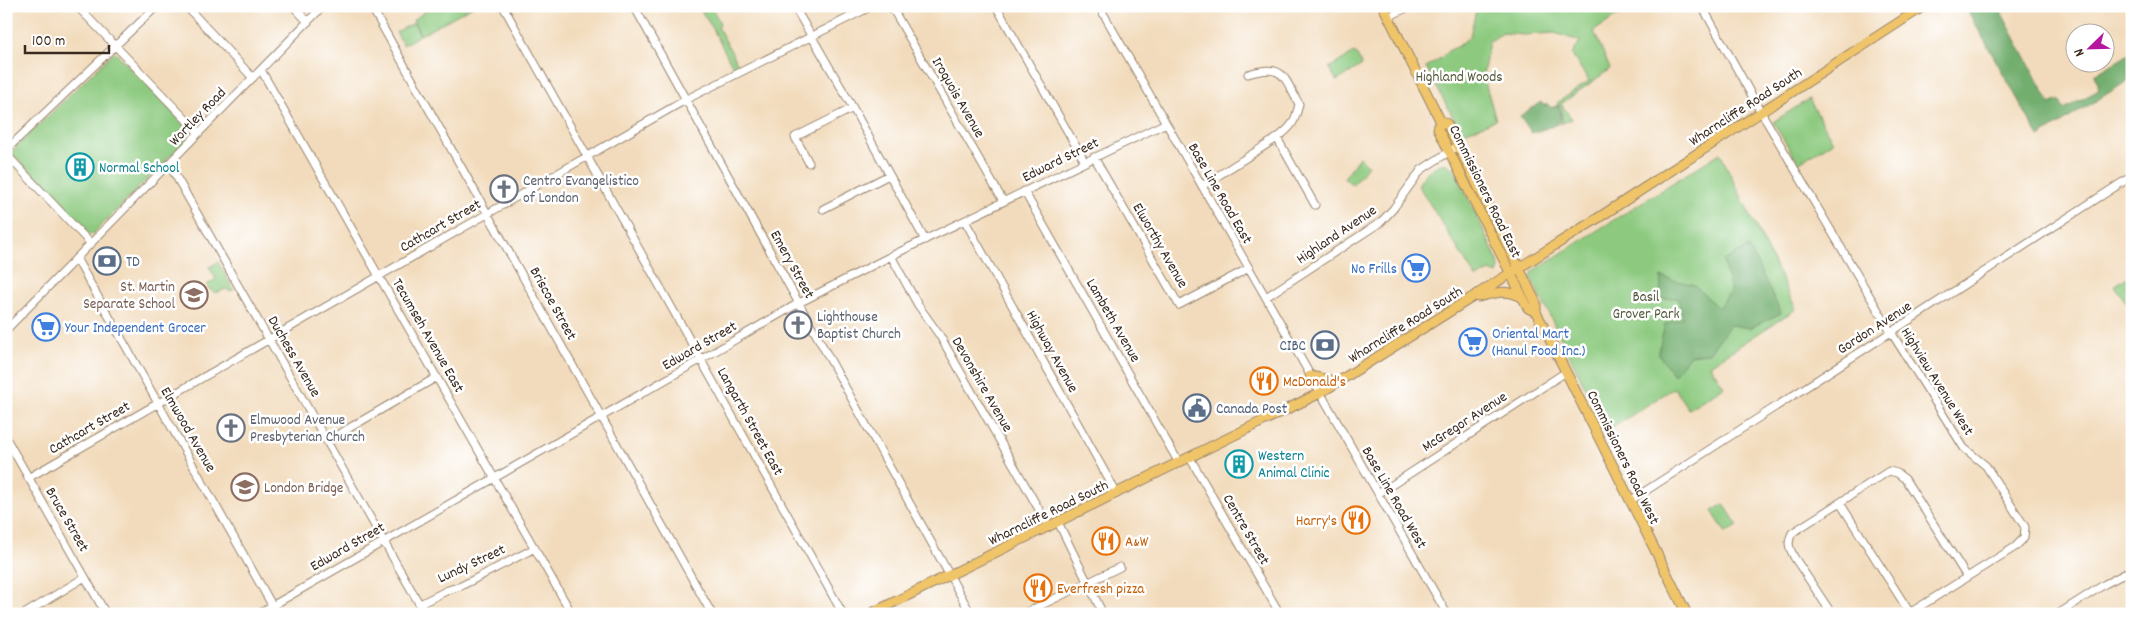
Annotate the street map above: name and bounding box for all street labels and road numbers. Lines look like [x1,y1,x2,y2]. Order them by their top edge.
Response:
street label: Iroquois Avenue [925,53,990,143]
street label: Wharncliffe Road South [1685,63,1807,153]
street label: Wortley Road [165,83,232,152]
street label: Commissioners Road East [1442,122,1526,263]
street label: Edward Street [1019,133,1103,189]
street label: Base Line Road East [1181,139,1257,249]
street label: Cathcart Street [396,194,486,259]
street label: Elworthy Avenue [1126,199,1193,293]
street label: Highland Avenue [1292,200,1382,271]
street label: Emery Street [763,227,819,304]
street label: Briscoe Street [523,263,582,345]
street label: Tecumseh Avenue East [386,275,469,398]
street label: Lambeth Avenue [1079,275,1145,367]
street label: Wharncliffe Road South [1345,282,1468,370]
street label: Gordon Avenue [1833,296,1917,361]
street label: Highway Avenue [1020,307,1083,397]
street label: Duchess Avenue [261,312,326,402]
street label: Edward Street [659,316,742,377]
street label: Highview Avenue West [1894,324,1979,441]
street label: Devonshire Avenue [945,333,1018,437]
street label: Langarth Street East [710,364,788,480]
street label: Elmwood Avenue [154,383,221,477]
street label: McGregor Avenue [1418,387,1512,459]
street label: Commissioners Road West [1580,387,1664,529]
street label: Cathcart Street [45,396,135,461]
street label: Base Line Road West [1355,443,1432,554]
street label: Wharncliffe Road South [985,475,1113,552]
street label: Bruce Street [39,483,94,557]
street label: Centre Street [1216,490,1275,570]
street label: Edward Street [307,517,390,578]
street label: Lundy Street [434,539,510,590]

